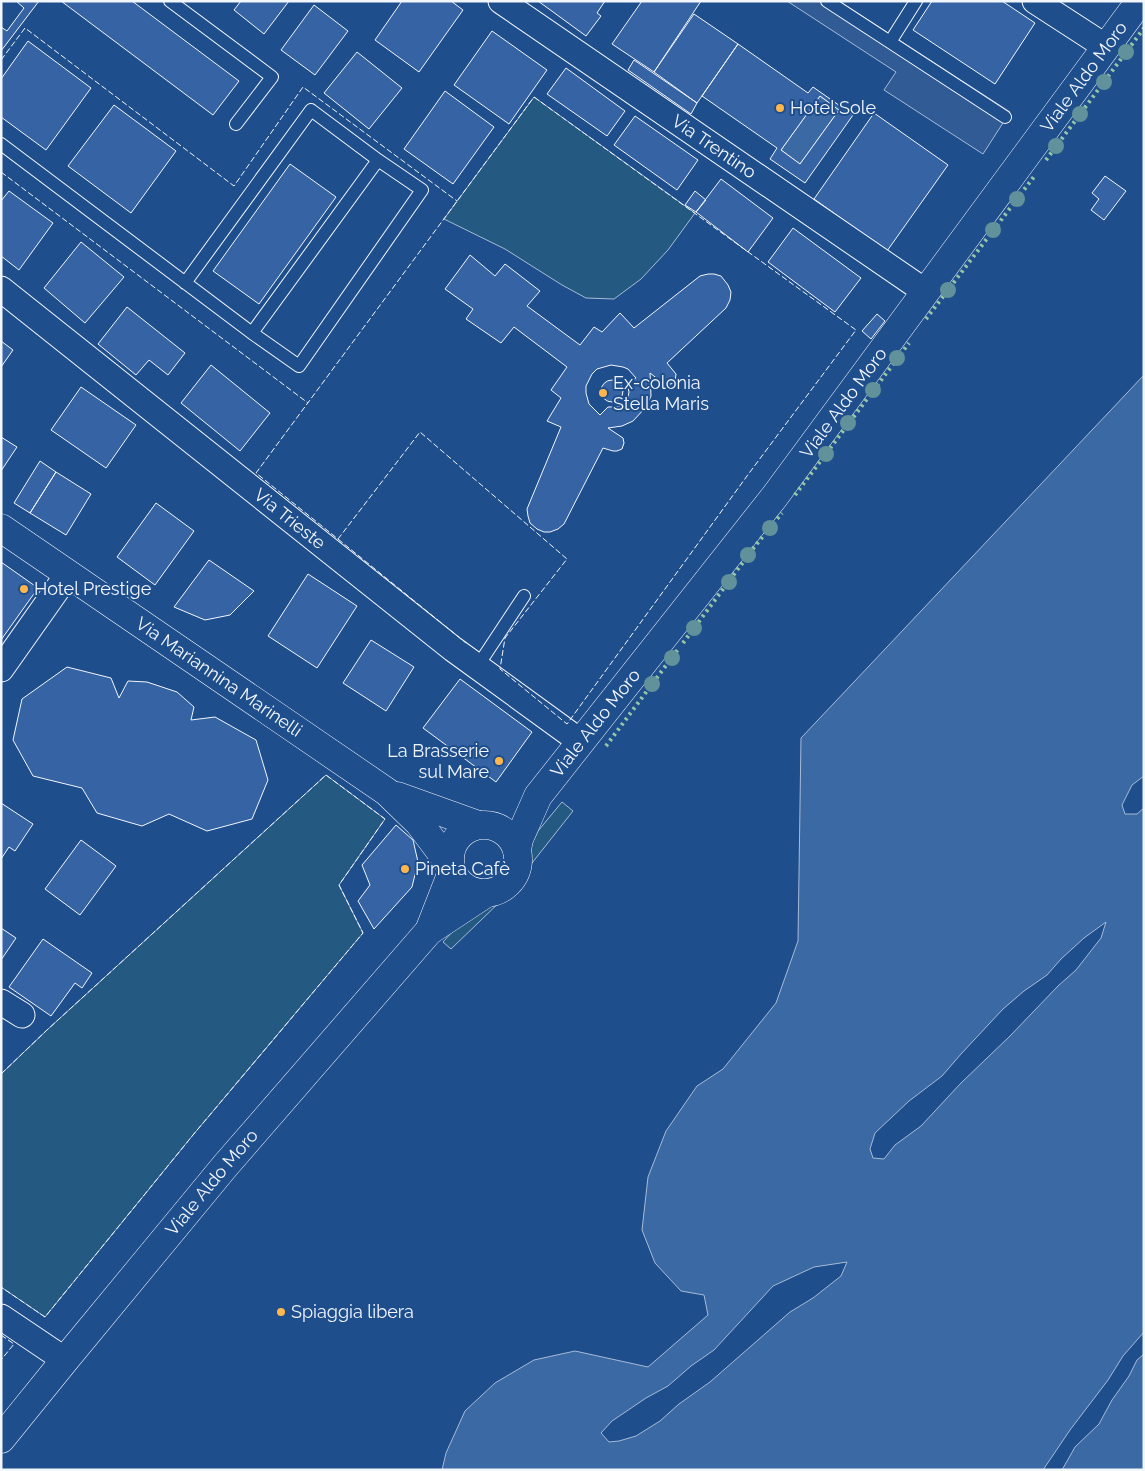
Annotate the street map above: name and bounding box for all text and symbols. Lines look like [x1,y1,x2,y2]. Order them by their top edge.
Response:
street label: Viale Aldo Moro [1036,17,1131,136]
place label: Hotel Sole [790,97,877,118]
marker: Hotel Sole [774,102,786,114]
street label: Via Trentino [668,110,761,183]
street label: Viale Aldo Moro [795,343,891,462]
place label: Ex-colonia Stella Maris [613,372,709,414]
marker: Ex-colonia Stella Maris [597,387,609,399]
street label: Via Trieste [250,484,330,554]
place label: Hotel Prestige [34,578,152,599]
marker: Hotel Prestige [18,583,30,595]
street label: Via Mariannina Marinelli [132,612,306,741]
street label: Viale Aldo Moro [546,664,645,781]
place label: La Brasserie sul Mare [387,740,489,782]
marker: La Brasserie sul Mare [493,755,505,767]
place label: Pineta Cafè [415,858,510,879]
marker: Pineta Cafè [399,863,411,875]
street label: Viale Aldo Moro [161,1125,262,1240]
place label: Spiaggia libera [291,1301,414,1322]
marker: Spiaggia libera [275,1306,287,1318]

